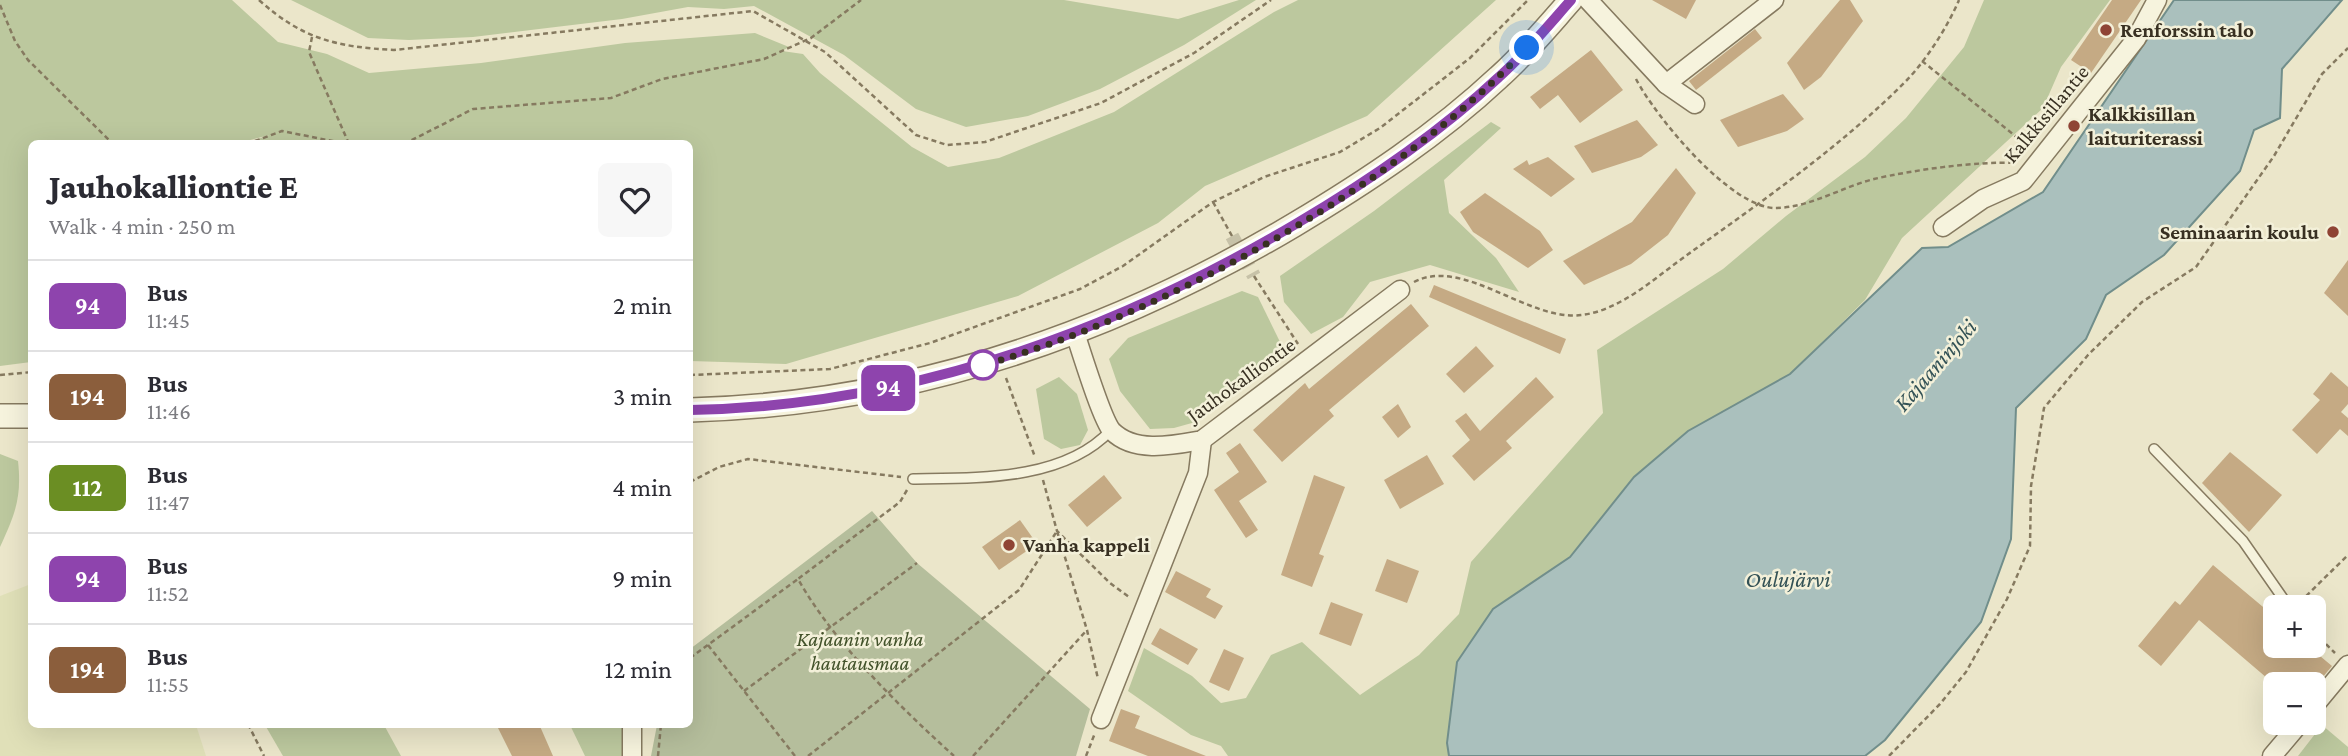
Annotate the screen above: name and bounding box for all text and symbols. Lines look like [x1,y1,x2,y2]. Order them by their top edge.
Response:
place label: Renforssin talo [2120,18,2254,42]
marker: Renforssin talo [2098,22,2114,38]
your location [1509,30,1544,65]
street label: Kalkkisillantie [1998,60,2094,168]
place label: Kalkkisillan laituriterassi [2088,102,2203,150]
marker: Kalkkisillan laituriterassi [2066,118,2082,134]
button: heart [598,163,672,237]
text: Jauhokalliontie E [49,168,298,205]
text: Walk · 4 min · 250 m [49,213,236,239]
place label: Seminaarin koulu [2160,220,2319,244]
marker: Seminaarin koulu [2325,224,2341,240]
text: Bus [147,278,188,307]
text: 2 min [613,291,672,320]
text: 94 [75,292,100,319]
text: 11:45 [147,307,190,333]
water label: Kajaaninjoki [1888,313,1983,417]
street label: Jauhokalliontie [1180,333,1300,429]
unlabelled marker [968,350,998,380]
line badge: 94 [856,365,920,411]
text: Bus [147,369,188,398]
text: 94 [875,374,901,401]
text: 3 min [613,382,672,411]
text: 194 [70,383,105,410]
text: 11:46 [147,398,191,424]
text: Bus [147,460,188,489]
text: 4 min [612,473,672,502]
text: 112 [72,474,103,501]
text: 11:47 [147,489,189,515]
place label: Vanha kappeli [1022,533,1150,557]
marker: Vanha kappeli [1001,537,1017,553]
text: Bus [147,551,188,580]
text: 9 min [612,564,672,593]
text: 94 [75,565,100,592]
water label: Oulujärvi [1746,566,1831,593]
text: 11:52 [147,580,189,606]
map controls [2263,595,2326,735]
button: + [2263,595,2326,658]
park label: Kajaanin vanha hautausmaa [797,627,924,675]
text: Bus [147,642,188,671]
text: 12 min [604,655,672,684]
text: 194 [70,656,105,683]
text: 11:55 [147,671,189,697]
button: − [2263,672,2326,735]

